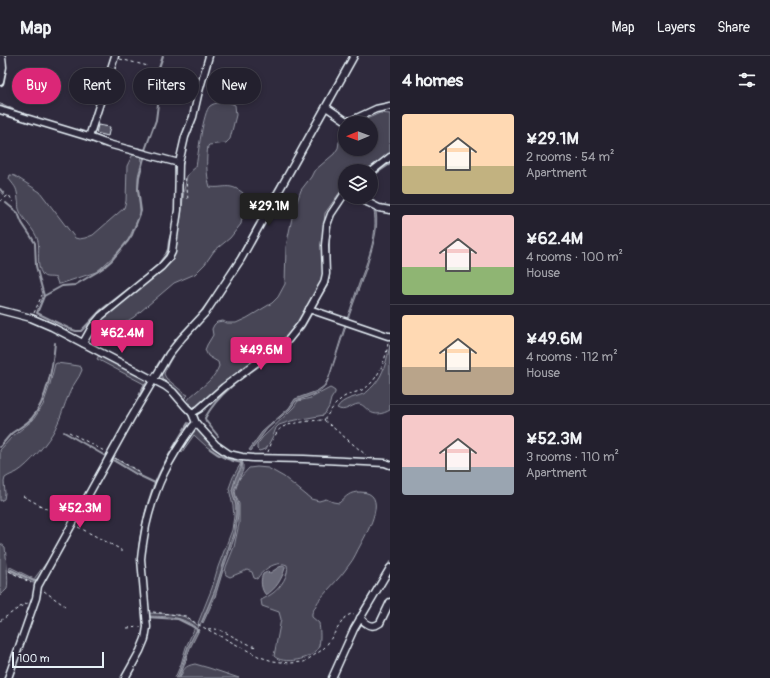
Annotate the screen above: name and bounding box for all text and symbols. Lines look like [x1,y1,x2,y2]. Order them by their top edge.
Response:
text: Map [20,16,51,40]
text: Map [612,19,635,36]
text: Layers [657,19,695,36]
text: Share [717,19,750,36]
chip: Buy [12,68,61,104]
chip: Rent [69,68,125,104]
chip: Filters [133,68,199,104]
chip: New [207,68,261,104]
icon: filters [736,69,758,91]
text: 4 homes [402,70,463,91]
north arrow [338,116,378,156]
map controls [338,116,378,204]
text: ¥29.1M [526,128,579,149]
icon: home [434,130,482,178]
text: 2 rooms · 54 m² [526,149,614,165]
button: layers [338,164,378,204]
text: Apartment [526,165,587,181]
pin: ¥29.1M [236,193,302,227]
text: ¥29.1M [249,198,289,214]
text: ¥62.4M [526,228,583,249]
icon: home [434,231,482,279]
text: 4 rooms · 100 m² [526,249,623,265]
text: House [526,265,560,281]
pin: ¥62.4M [89,320,155,354]
text: ¥62.4M [100,325,144,341]
text: ¥49.6M [526,328,582,349]
icon: home [434,331,482,379]
pin: ¥49.6M [228,337,294,371]
text: ¥49.6M [239,342,283,358]
text: 4 rooms · 112 m² [526,349,618,365]
text: House [526,365,560,381]
text: ¥52.3M [526,428,582,449]
icon: home [434,431,482,479]
text: 3 rooms · 110 m² [526,449,619,465]
text: Apartment [526,465,587,481]
pin: ¥52.3M [47,495,113,529]
text: ¥52.3M [59,500,101,516]
scale bar [12,650,104,669]
text: 100 m [18,652,49,665]

